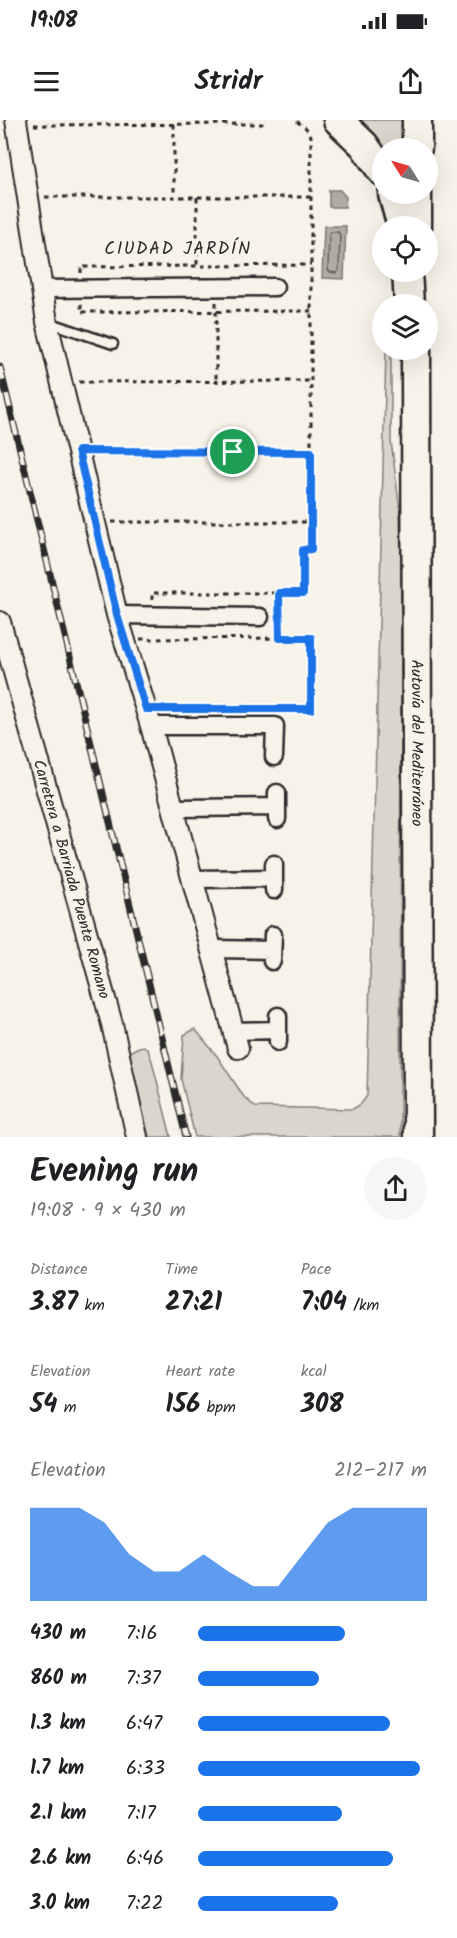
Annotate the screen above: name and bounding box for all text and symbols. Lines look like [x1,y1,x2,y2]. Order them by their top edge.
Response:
text: 19:08 [30,4,77,39]
text: Stridr [194,60,263,103]
icon: menu [30,65,63,98]
icon: share [394,65,427,98]
north arrow [372,138,438,204]
map controls [372,138,438,360]
button: locate [372,216,438,282]
district label: CIUDAD JARDÍN [104,235,252,264]
button: layers [372,294,438,360]
pin [207,426,258,477]
icon: arrive [216,435,249,468]
street label: Autovía del Mediterráneo [404,659,430,827]
street label: Carretera a Barriada Puente Romano [26,757,117,1002]
text: Evening run [30,1146,198,1199]
button: share [364,1157,427,1220]
text: 19:08 · 9 × 430 m [30,1195,186,1227]
text: Distance [30,1257,88,1282]
text: Time [165,1257,198,1282]
text: Pace [301,1257,331,1282]
text: 3.87 [30,1282,78,1324]
text: 27:21 [165,1282,222,1324]
text: 7:04 [301,1282,347,1324]
text: km [78,1293,105,1318]
text: /km [347,1293,379,1318]
text: Elevation [30,1359,91,1384]
text: Heart rate [165,1359,235,1384]
text: kcal [301,1359,327,1384]
text: 54 [30,1384,57,1426]
text: 156 [165,1384,200,1426]
text: 308 [301,1384,344,1426]
text: m [57,1395,76,1420]
text: bpm [200,1395,236,1420]
text: Elevation [30,1455,106,1487]
text: 212–217 m [334,1455,427,1487]
text: 430 m [30,1618,86,1650]
text: 7:16 [126,1618,158,1650]
text: 860 m [30,1663,87,1695]
text: 7:37 [126,1663,161,1695]
text: 1.3 km [30,1708,86,1740]
text: 6:47 [126,1708,162,1740]
text: 1.7 km [30,1753,84,1785]
text: 6:33 [126,1753,165,1785]
text: 2.1 km [30,1798,86,1830]
text: 7:17 [126,1798,156,1830]
text: 2.6 km [30,1843,91,1875]
text: 6:46 [126,1843,164,1875]
text: 3.0 km [30,1888,90,1920]
text: 7:22 [126,1888,163,1920]

